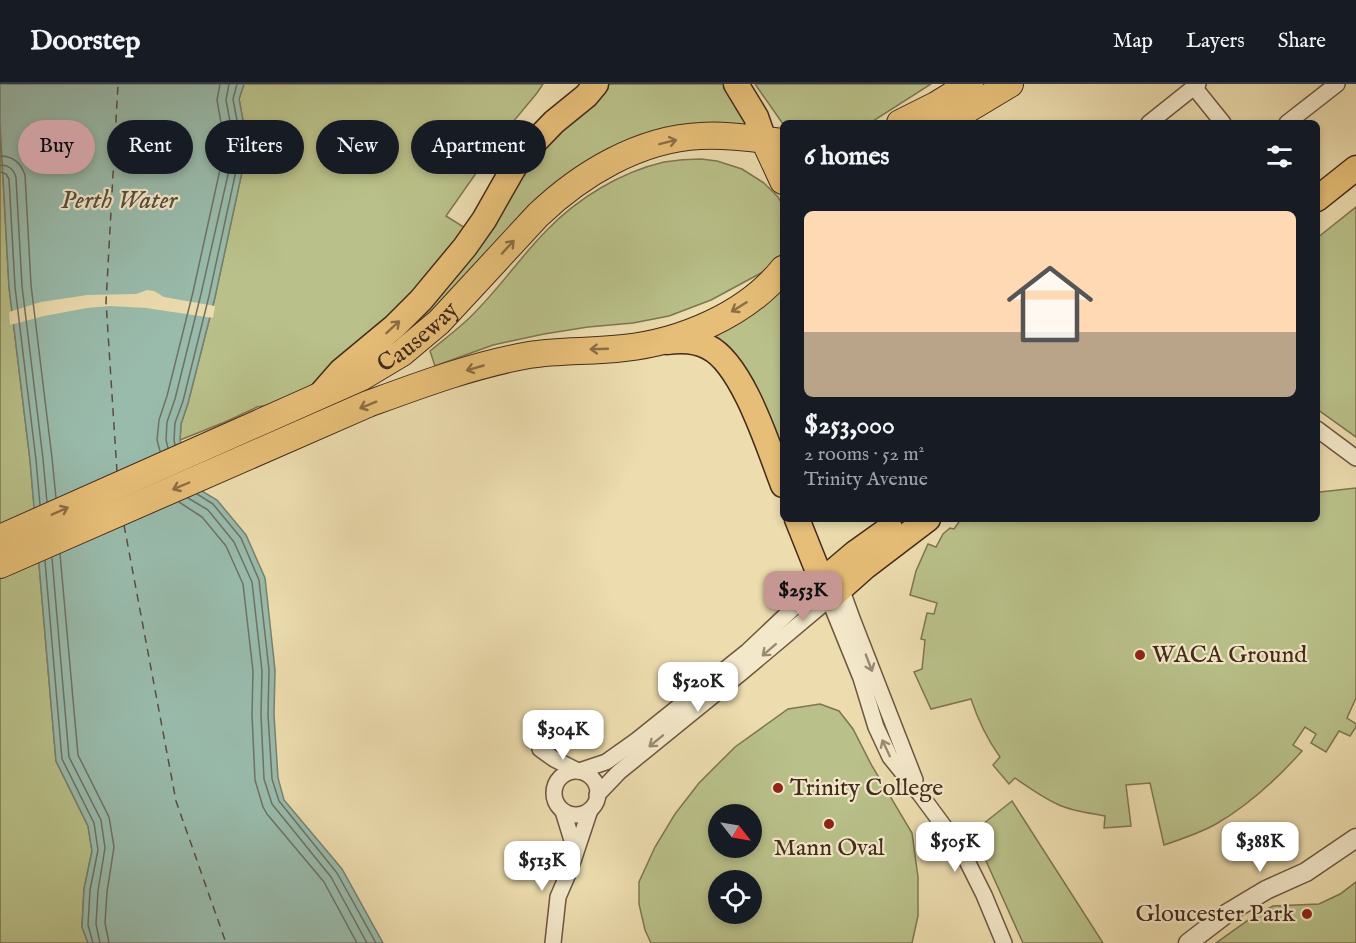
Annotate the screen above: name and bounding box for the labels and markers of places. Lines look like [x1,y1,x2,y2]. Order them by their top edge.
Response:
pin: $253K [761,571,845,622]
place label: WACA Ground [1152,640,1307,671]
marker: WACA Ground [1133,648,1147,662]
pin: $520K [656,662,740,713]
pin: $304K [521,710,605,761]
place label: Trinity College [790,773,943,804]
marker: Trinity College [771,781,785,795]
marker: Mann Oval [822,817,836,831]
pin: $505K [913,822,997,873]
pin: $388K [1218,822,1302,873]
place label: Mann Oval [773,833,885,864]
pin: $513K [500,841,584,892]
place label: Gloucester Park [1135,899,1295,930]
marker: Gloucester Park [1300,907,1314,921]

